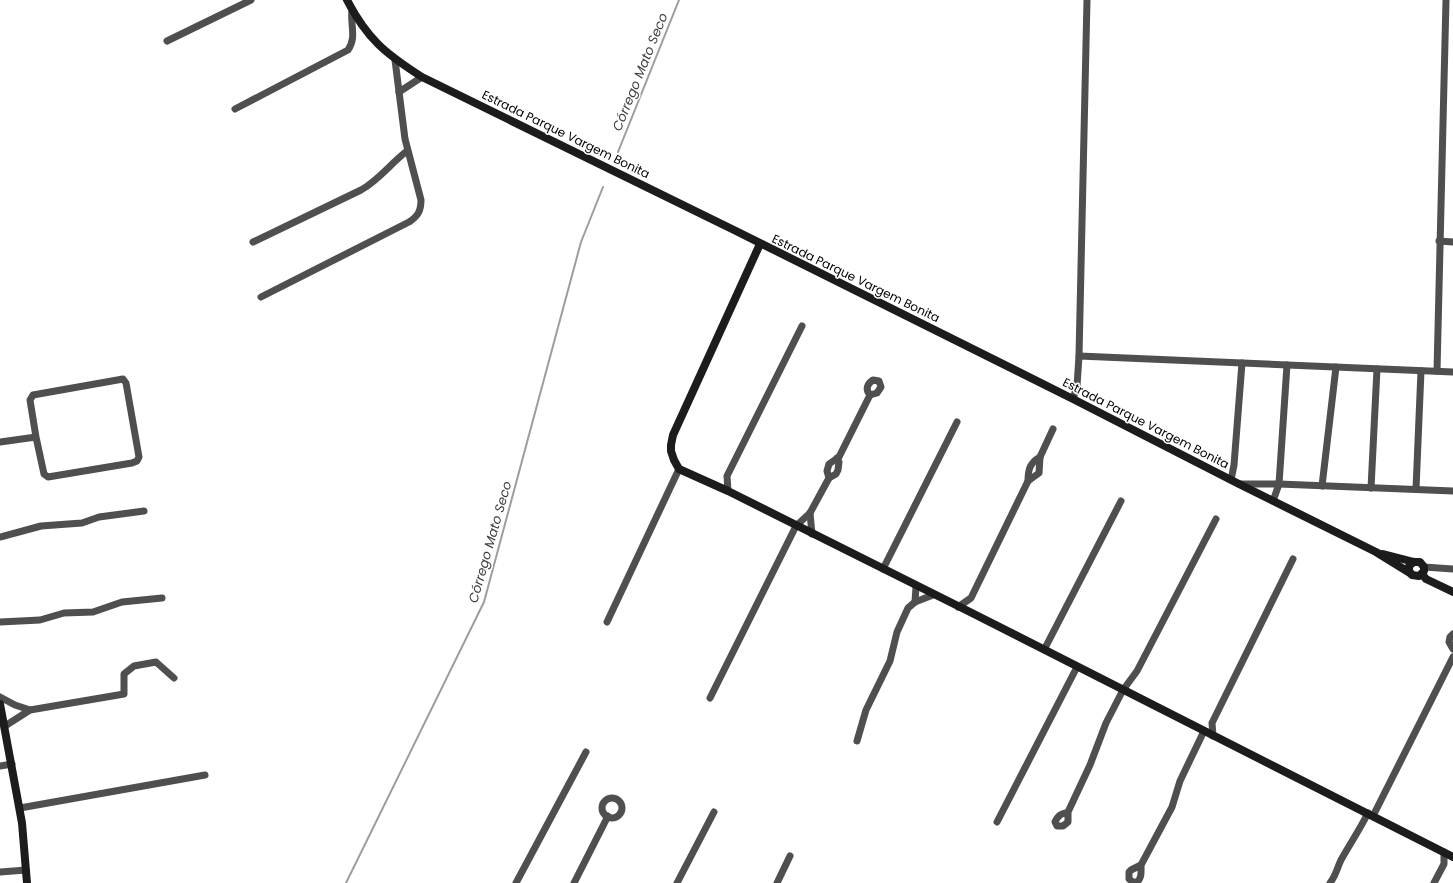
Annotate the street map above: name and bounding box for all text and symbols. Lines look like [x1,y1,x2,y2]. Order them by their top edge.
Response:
water label: Córrego Mato Seco [608,10,672,134]
street label: Estrada Parque Vargem Bonita [479,86,653,182]
street label: Estrada Parque Vargem Bonita [769,230,943,326]
street label: Estrada Parque Vargem Bonita [1060,373,1232,473]
water label: Córrego Mato Seco [464,479,516,605]

